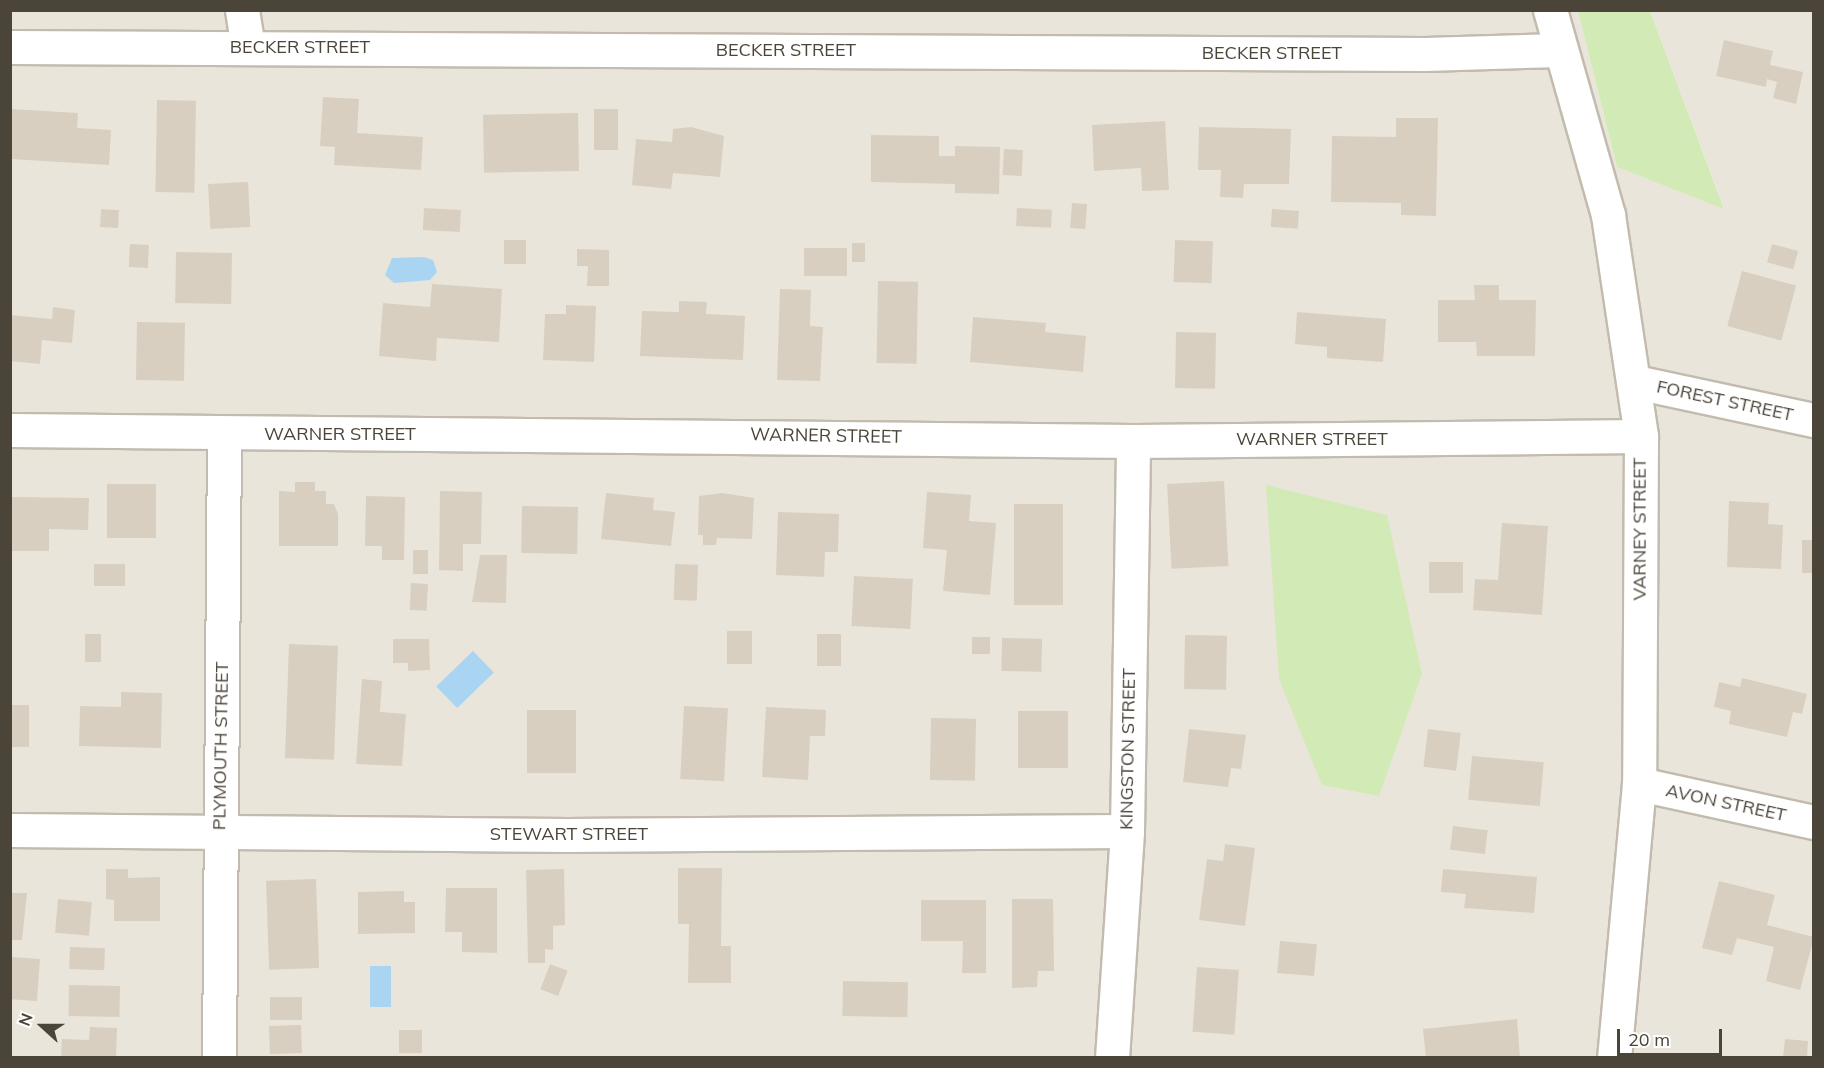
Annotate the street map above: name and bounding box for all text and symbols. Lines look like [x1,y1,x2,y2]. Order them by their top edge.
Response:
street label: BECKER STREET [230,36,370,58]
street label: BECKER STREET [716,39,856,61]
street label: BECKER STREET [1202,42,1342,64]
street label: FOREST STREET [1655,376,1795,426]
street label: WARNER STREET [264,423,416,445]
street label: WARNER STREET [750,424,902,448]
street label: WARNER STREET [1236,428,1388,450]
street label: VARNEY STREET [1629,458,1651,600]
street label: PLYMOUTH STREET [209,662,233,830]
street label: KINGSTON STREET [1116,668,1140,830]
street label: AVON STREET [1664,780,1788,826]
street label: STEWART STREET [490,823,648,845]
north arrow [12,996,72,1056]
text: N [14,1010,37,1029]
scale bar [1620,1017,1725,1055]
text: 20 m [1628,1028,1670,1051]

